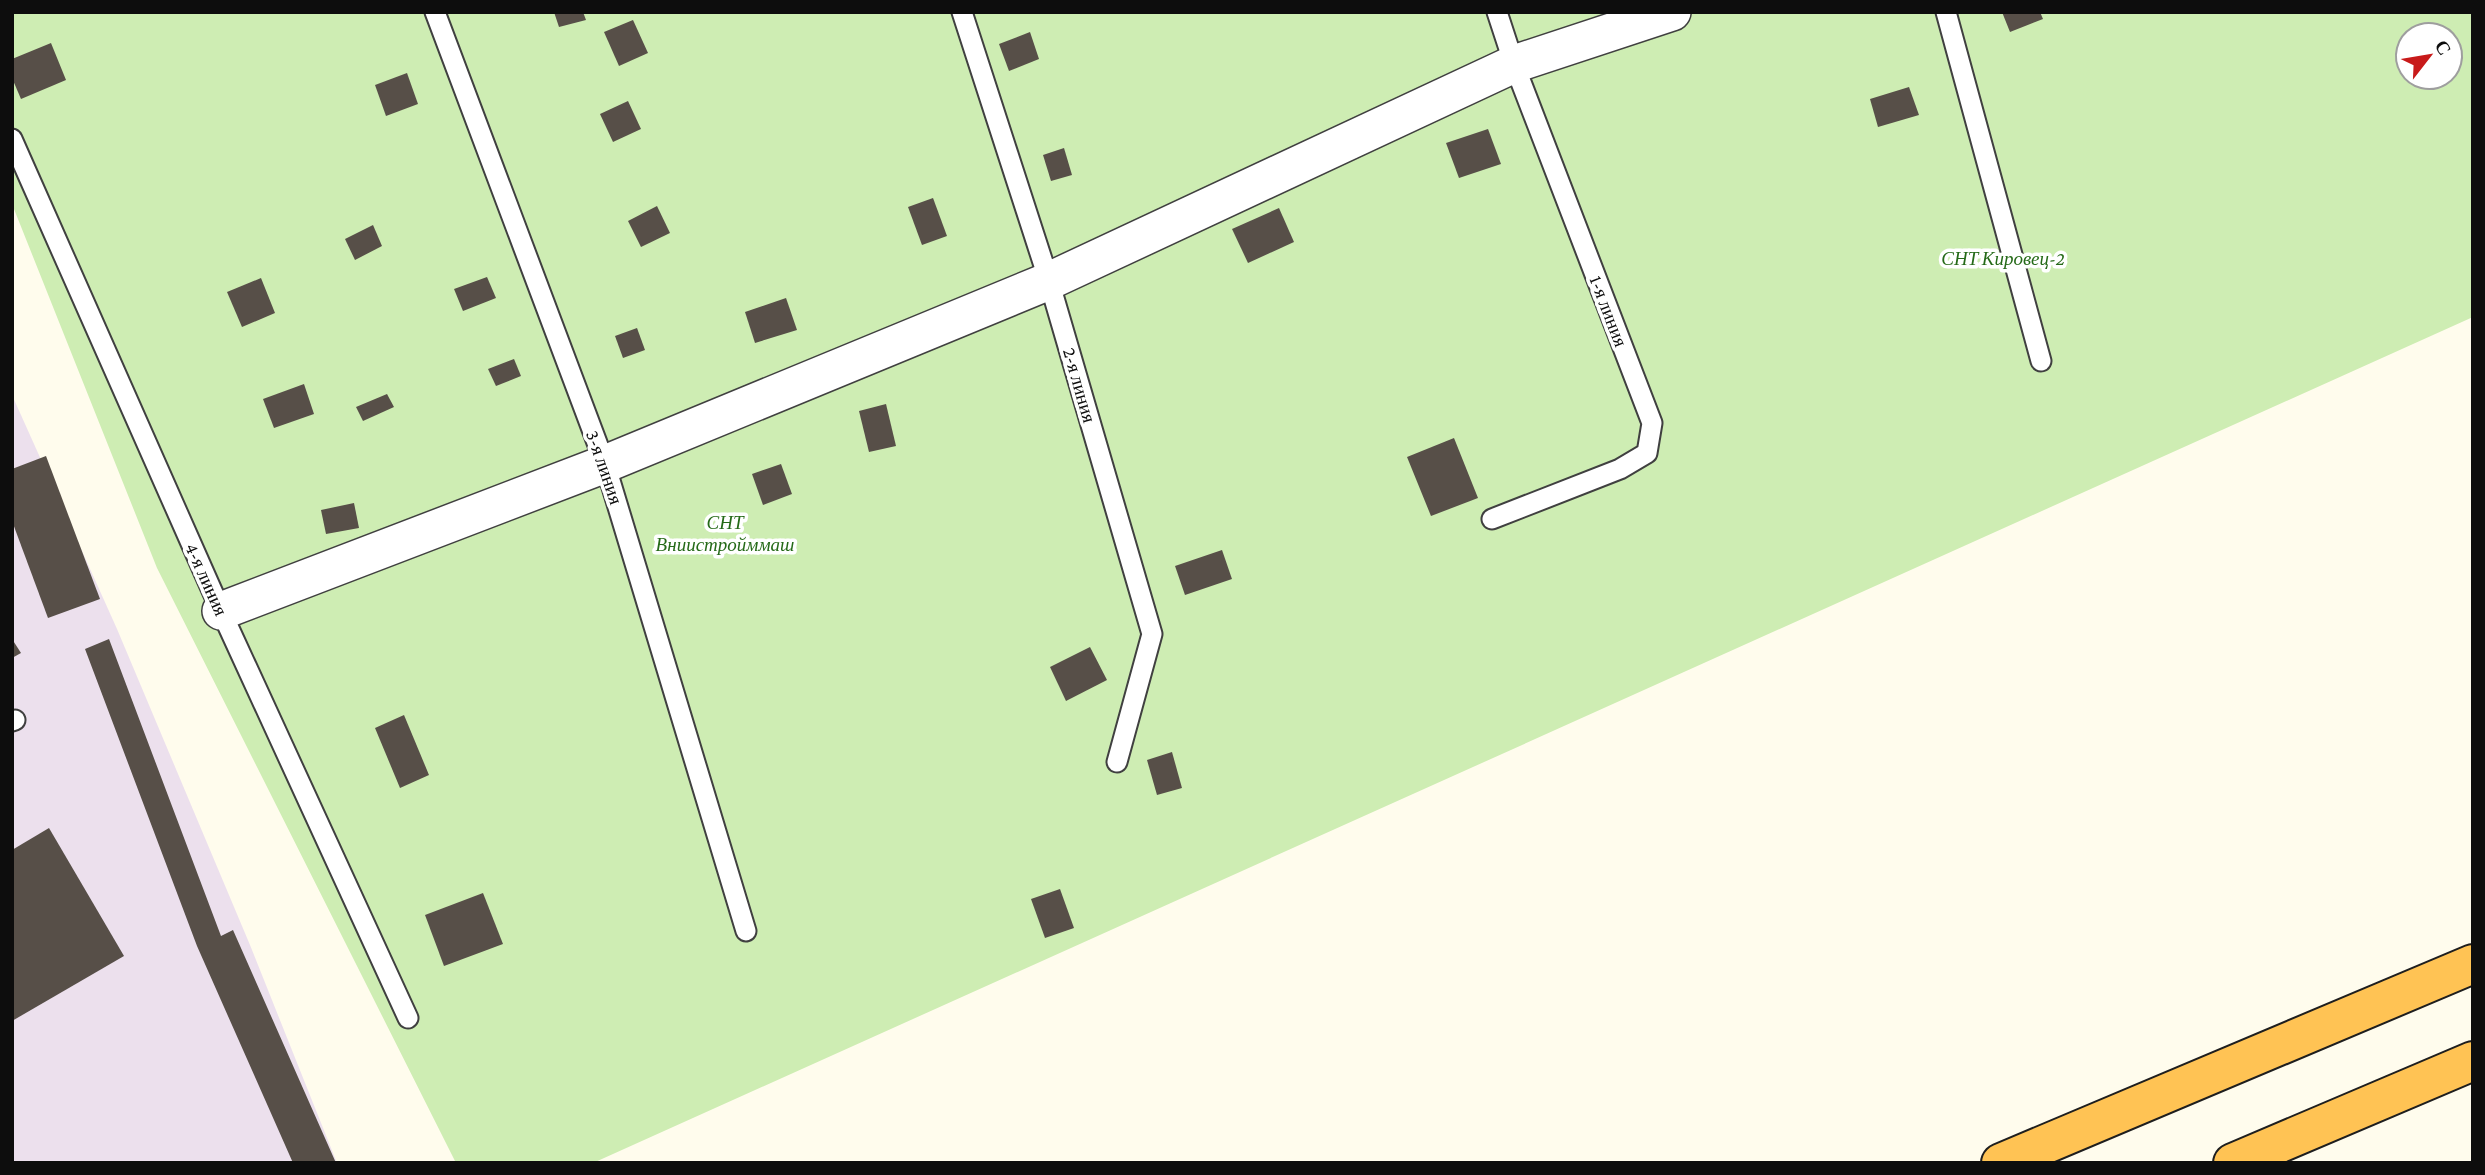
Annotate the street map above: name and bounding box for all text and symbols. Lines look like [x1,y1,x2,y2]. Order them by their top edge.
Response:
north arrow [2394,21,2464,91]
text: С [2431,36,2456,59]
park label: СНТ Кировец-2 [1941,248,2065,269]
street label: 1-я линия [1585,273,1632,350]
street label: 2-я линия [1059,345,1100,425]
street label: 3-я линия [582,427,627,507]
park label: СНТ Вниистройммаш [656,512,794,555]
street label: 4-я линия [181,539,232,619]

